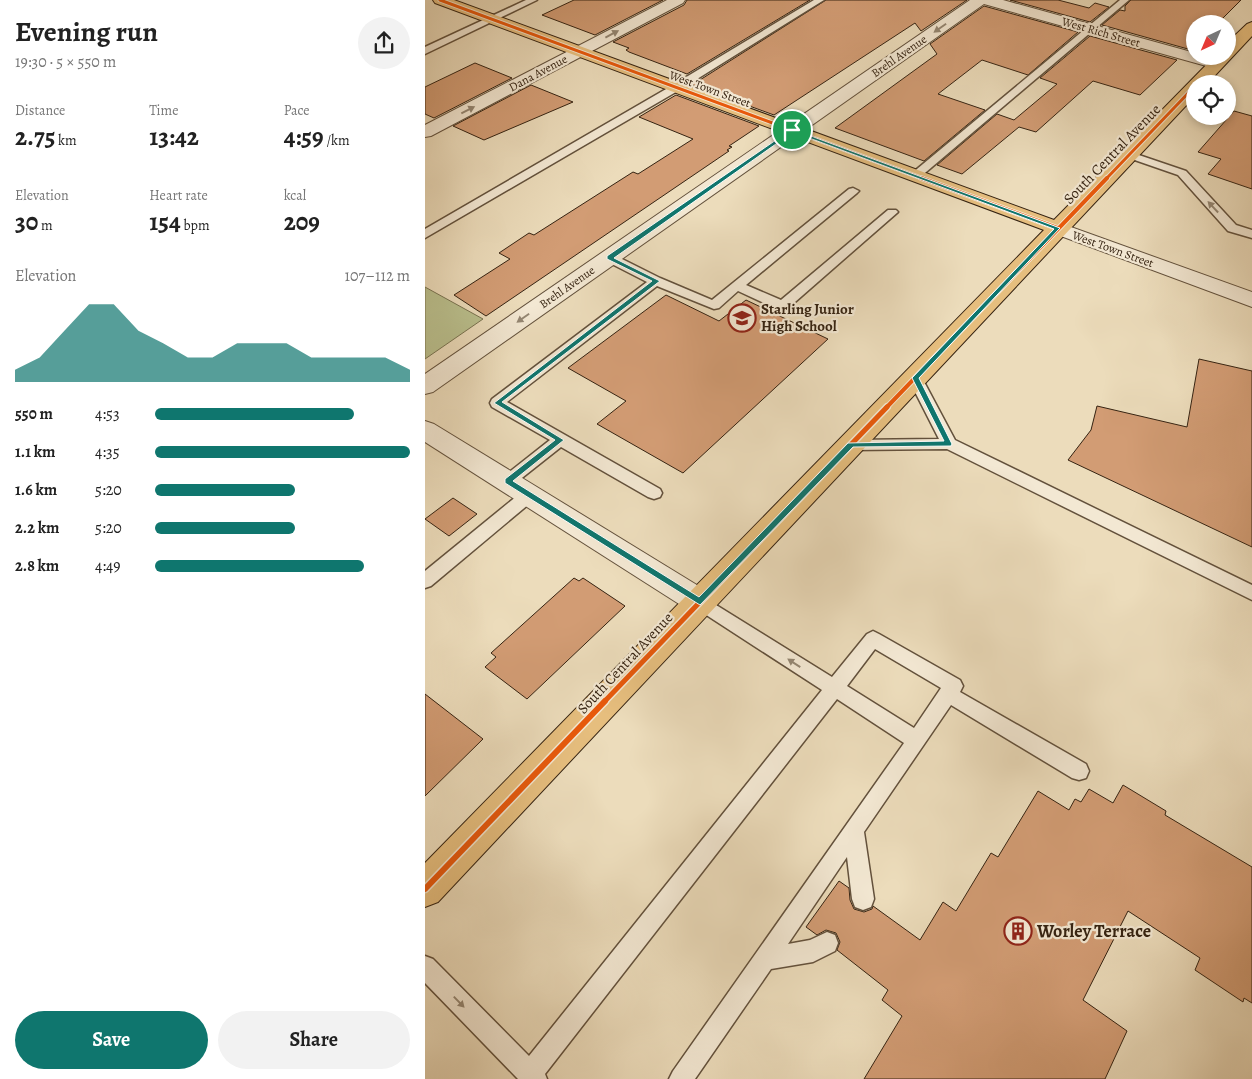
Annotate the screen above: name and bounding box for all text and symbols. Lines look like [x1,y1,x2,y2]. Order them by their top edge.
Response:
text: Evening run [15,13,158,51]
street label: West Rich Street [1059,13,1142,51]
north arrow [1186,15,1236,65]
map controls [1186,15,1236,125]
button: share [358,17,410,69]
one-way arrow [933,23,946,33]
one-way arrow [605,30,620,38]
street label: Brehl Avenue [868,31,930,81]
text: 19:30 · 5 × 550 m [15,51,116,73]
street label: Dana Avenue [506,51,570,95]
street label: West Town Street [666,67,753,111]
button: locate [1186,75,1236,125]
street label: South Central Avenue [1059,99,1165,208]
text: Distance [15,101,65,120]
text: Time [149,101,178,120]
text: Pace [284,101,310,120]
one-way arrow [461,106,476,114]
pin [771,109,813,151]
icon: arrive [778,116,806,144]
text: 2.75 [15,120,55,154]
text: 13:42 [149,120,199,154]
text: 4:59 [284,120,324,154]
text: km [55,131,77,150]
text: /km [324,131,350,150]
text: Elevation [15,186,69,205]
text: Heart rate [149,186,208,205]
text: kcal [284,186,306,205]
one-way arrow [1207,202,1219,214]
text: 30 [15,205,38,239]
text: 154 [149,205,181,239]
text: 209 [284,205,320,239]
text: m [38,216,53,235]
text: bpm [181,216,210,235]
street label: West Town Street [1069,227,1156,271]
street label: Brehl Avenue [536,262,598,312]
text: Elevation [15,265,76,287]
text: 107–112 m [345,265,410,287]
place label: Starling Junior High School [761,299,854,336]
school or university icon: Starling Junior High School [727,303,757,333]
one-way arrow [516,313,529,323]
text: 550 m [15,403,53,425]
text: 4:53 [95,403,120,425]
text: 1.1 km [15,441,55,463]
text: 4:35 [95,441,120,463]
text: 1.6 km [15,479,57,501]
text: 5:20 [95,479,122,501]
text: 2.2 km [15,517,59,539]
text: 5:20 [95,517,122,539]
text: 2.8 km [15,555,59,577]
text: 4:49 [95,555,121,577]
street label: South Central Avenue [573,608,678,718]
one-way arrow [787,658,801,667]
building icon: Worley Terrace [1003,916,1033,946]
place label: Worley Terrace [1036,919,1151,943]
one-way arrow [453,996,465,1008]
button: Save [15,1011,208,1069]
button: Share [218,1011,410,1069]

